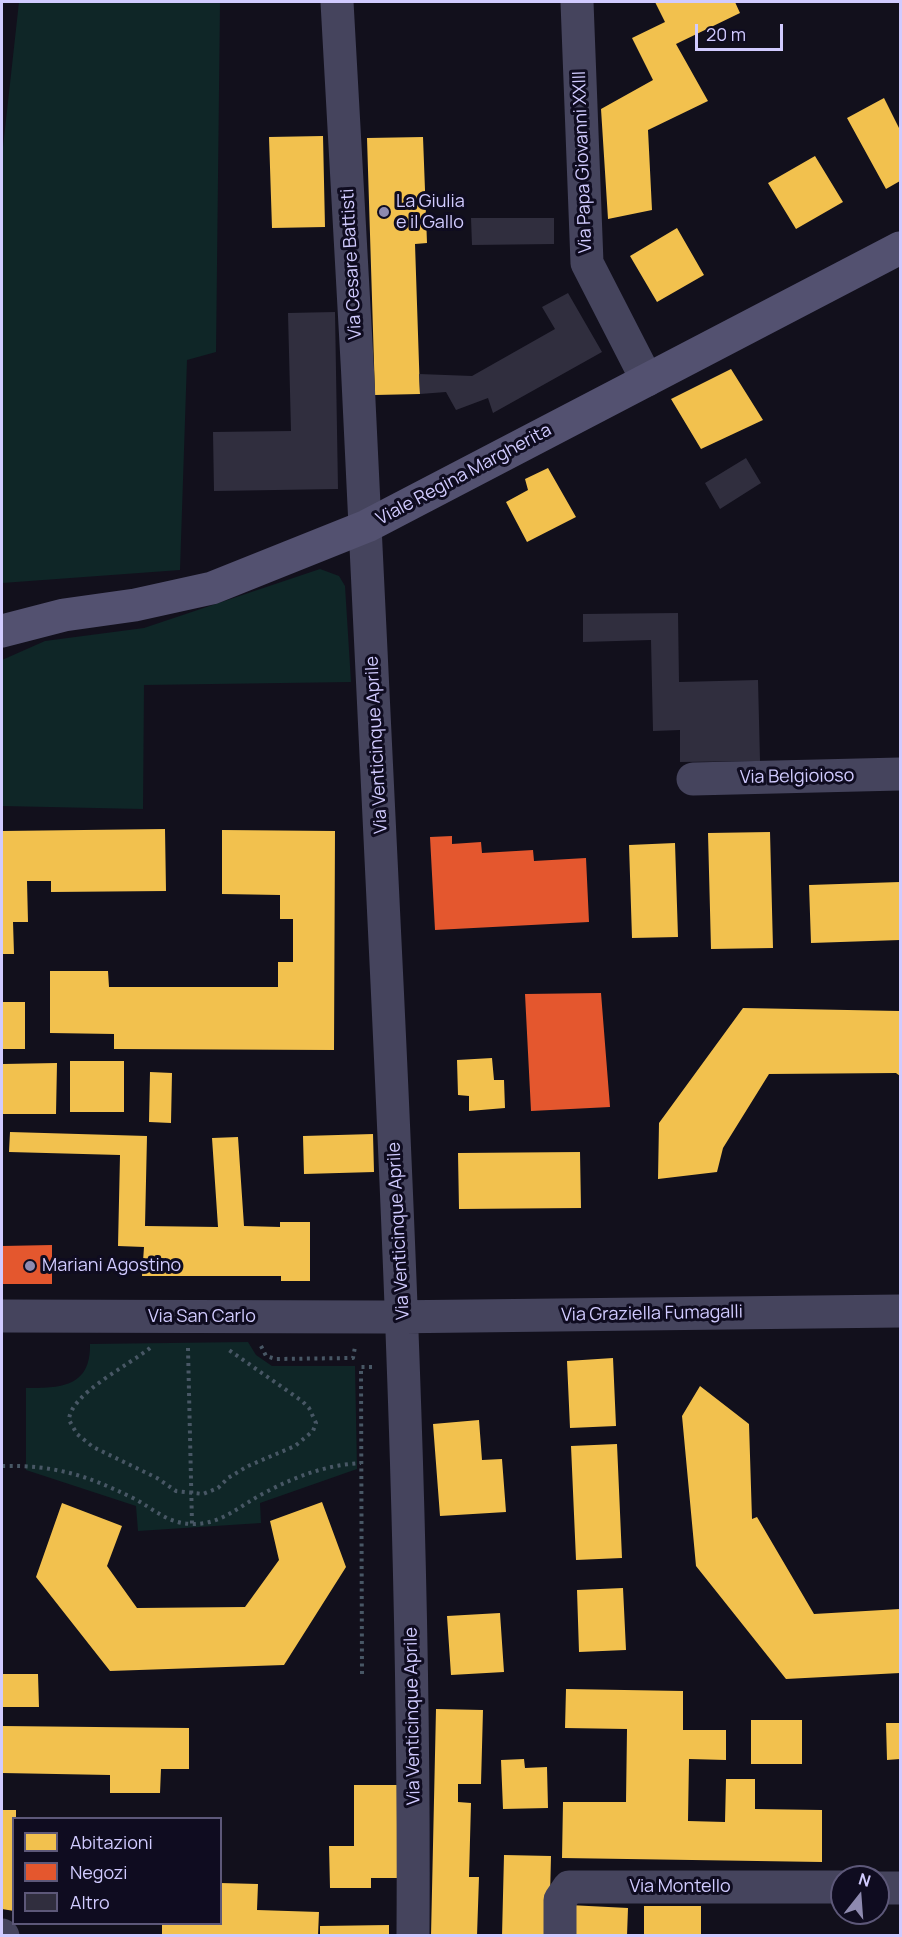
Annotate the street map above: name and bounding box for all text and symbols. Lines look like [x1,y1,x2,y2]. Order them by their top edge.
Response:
scale bar [698,12,786,50]
text: 20 m [706,22,746,46]
street label: Via Papa Giovanni XXIII [569,70,597,254]
street label: Via Cesare Battisti [337,188,367,340]
place label: La Giulia e il Gallo [396,191,465,234]
marker: La Giulia e il Gallo [377,205,391,219]
street label: Viale Regina Margherita [373,420,555,530]
street label: Via Venticinque Aprile [362,656,392,834]
street label: Via Belgioioso [740,765,854,789]
street label: Via Venticinque Aprile [384,1142,414,1320]
place label: Mariani Agostino [42,1255,181,1277]
marker: Mariani Agostino [23,1259,37,1273]
street label: Via Graziella Fumagalli [561,1302,743,1326]
street label: Via San Carlo [148,1306,256,1328]
street label: Via Venticinque Aprile [401,1627,425,1805]
legend [12,1817,222,1925]
text: Abitazioni [70,1830,153,1854]
text: Negozi [70,1860,128,1884]
north arrow [830,1865,890,1925]
text: N [856,1867,873,1892]
street label: Via Montello [629,1876,731,1898]
text: Altro [70,1890,110,1914]

